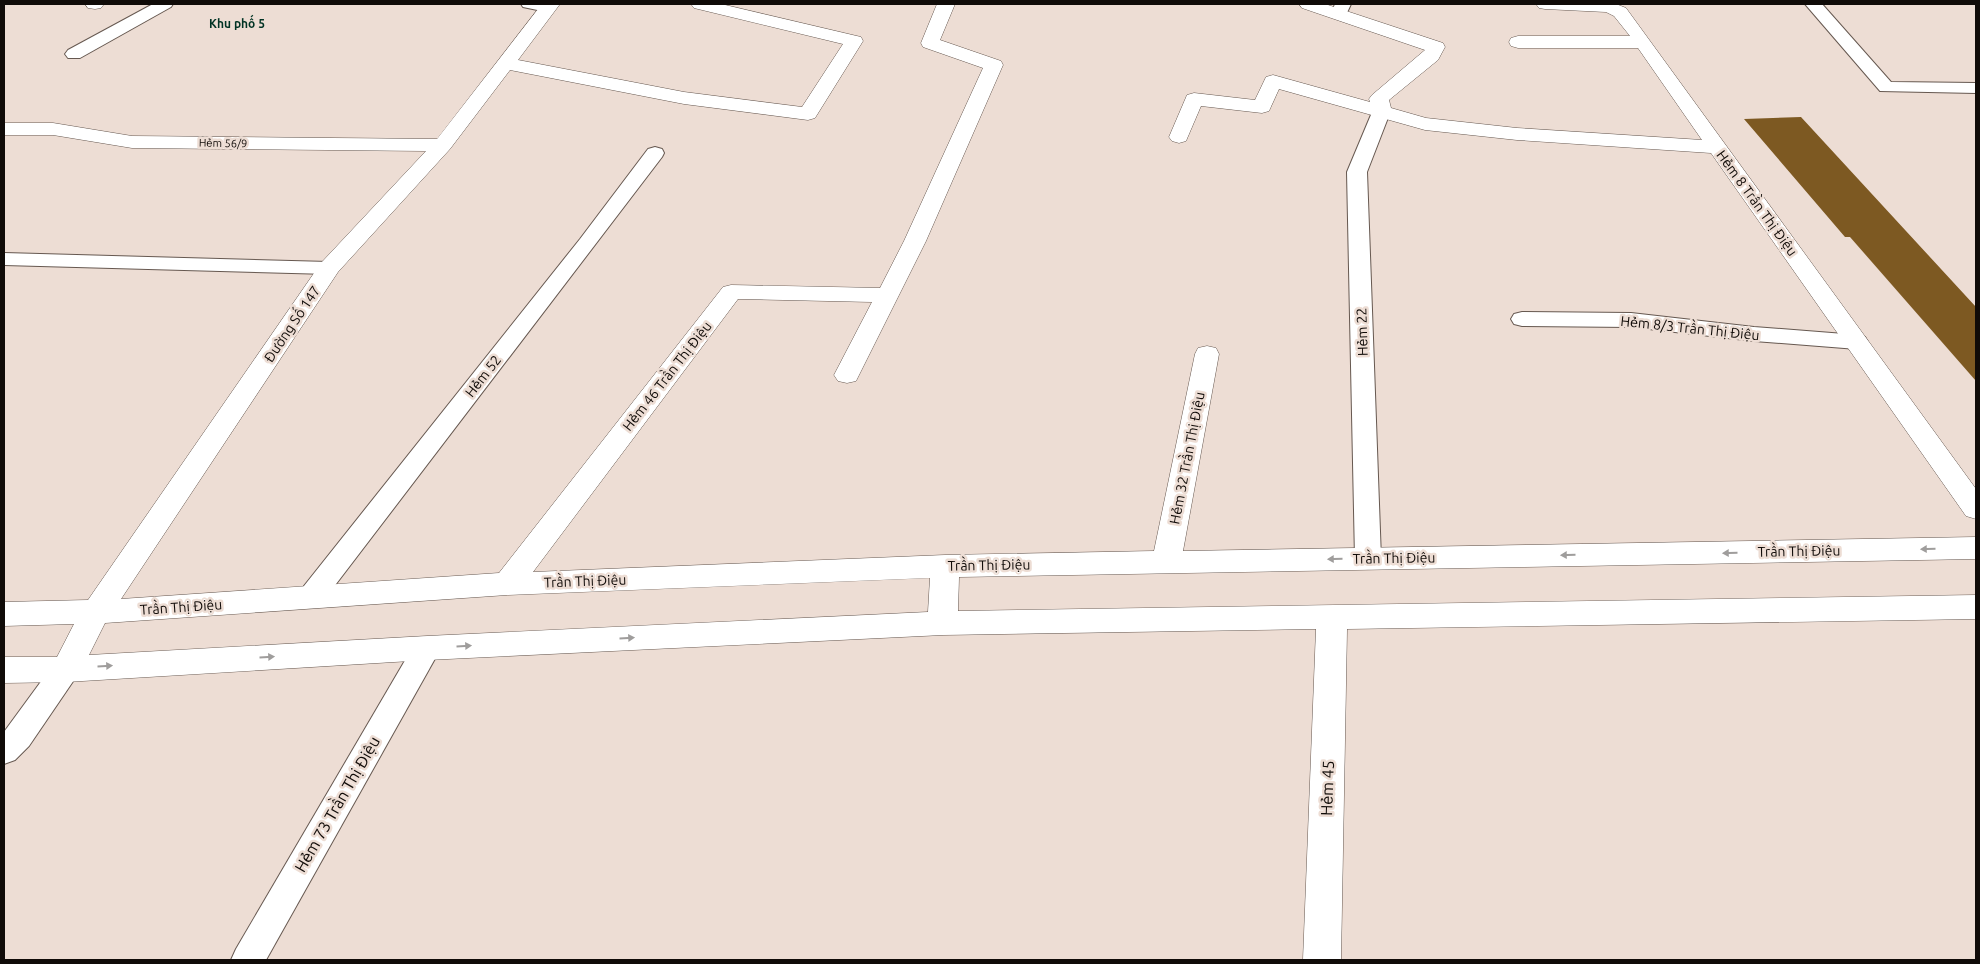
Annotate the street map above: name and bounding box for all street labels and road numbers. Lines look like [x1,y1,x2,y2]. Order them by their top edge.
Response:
street label: Hẻm 56/9 [199,137,247,149]
street label: Hẻm 8 Trần Thị Điệu [1713,146,1803,259]
street label: Đường Số 147 [259,282,323,365]
street label: Hẻm 22 [1353,307,1371,357]
street label: Hẻm 8/3 Trần Thị Điệu [1620,310,1760,343]
street label: Hẻm 46 Trần Thị Điệu [617,317,715,434]
street label: Hẻm 52 [462,352,504,400]
street label: Hẻm 32 Trần Thị Điệu [1164,390,1208,526]
street label: Trần Thị Điệu [1758,540,1840,560]
street label: Trần Thị Điệu [1353,547,1435,567]
street label: Trần Thị Điệu [948,554,1030,574]
street label: Trần Thị Điệu [543,569,627,590]
street label: Trần Thị Điệu [139,594,223,618]
street label: Hẻm 73 Trần Thị Điệu [288,732,383,875]
street label: Hẻm 45 [1317,760,1337,816]

